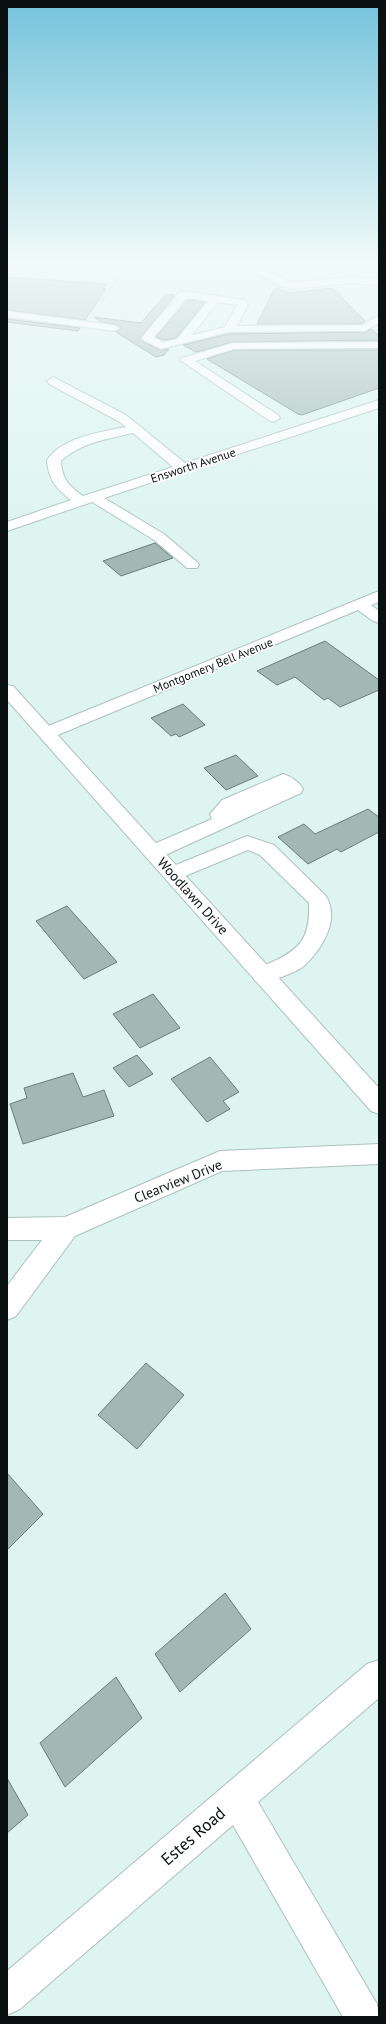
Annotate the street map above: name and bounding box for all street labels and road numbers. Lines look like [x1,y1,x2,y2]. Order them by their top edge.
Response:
street label: Ensworth Avenue [149,444,237,486]
street label: Montgomery Bell Avenue [151,634,275,696]
street label: Woodlawn Drive [154,854,232,938]
street label: Clearview Drive [131,1155,225,1207]
street label: Estes Road [156,1802,230,1870]

